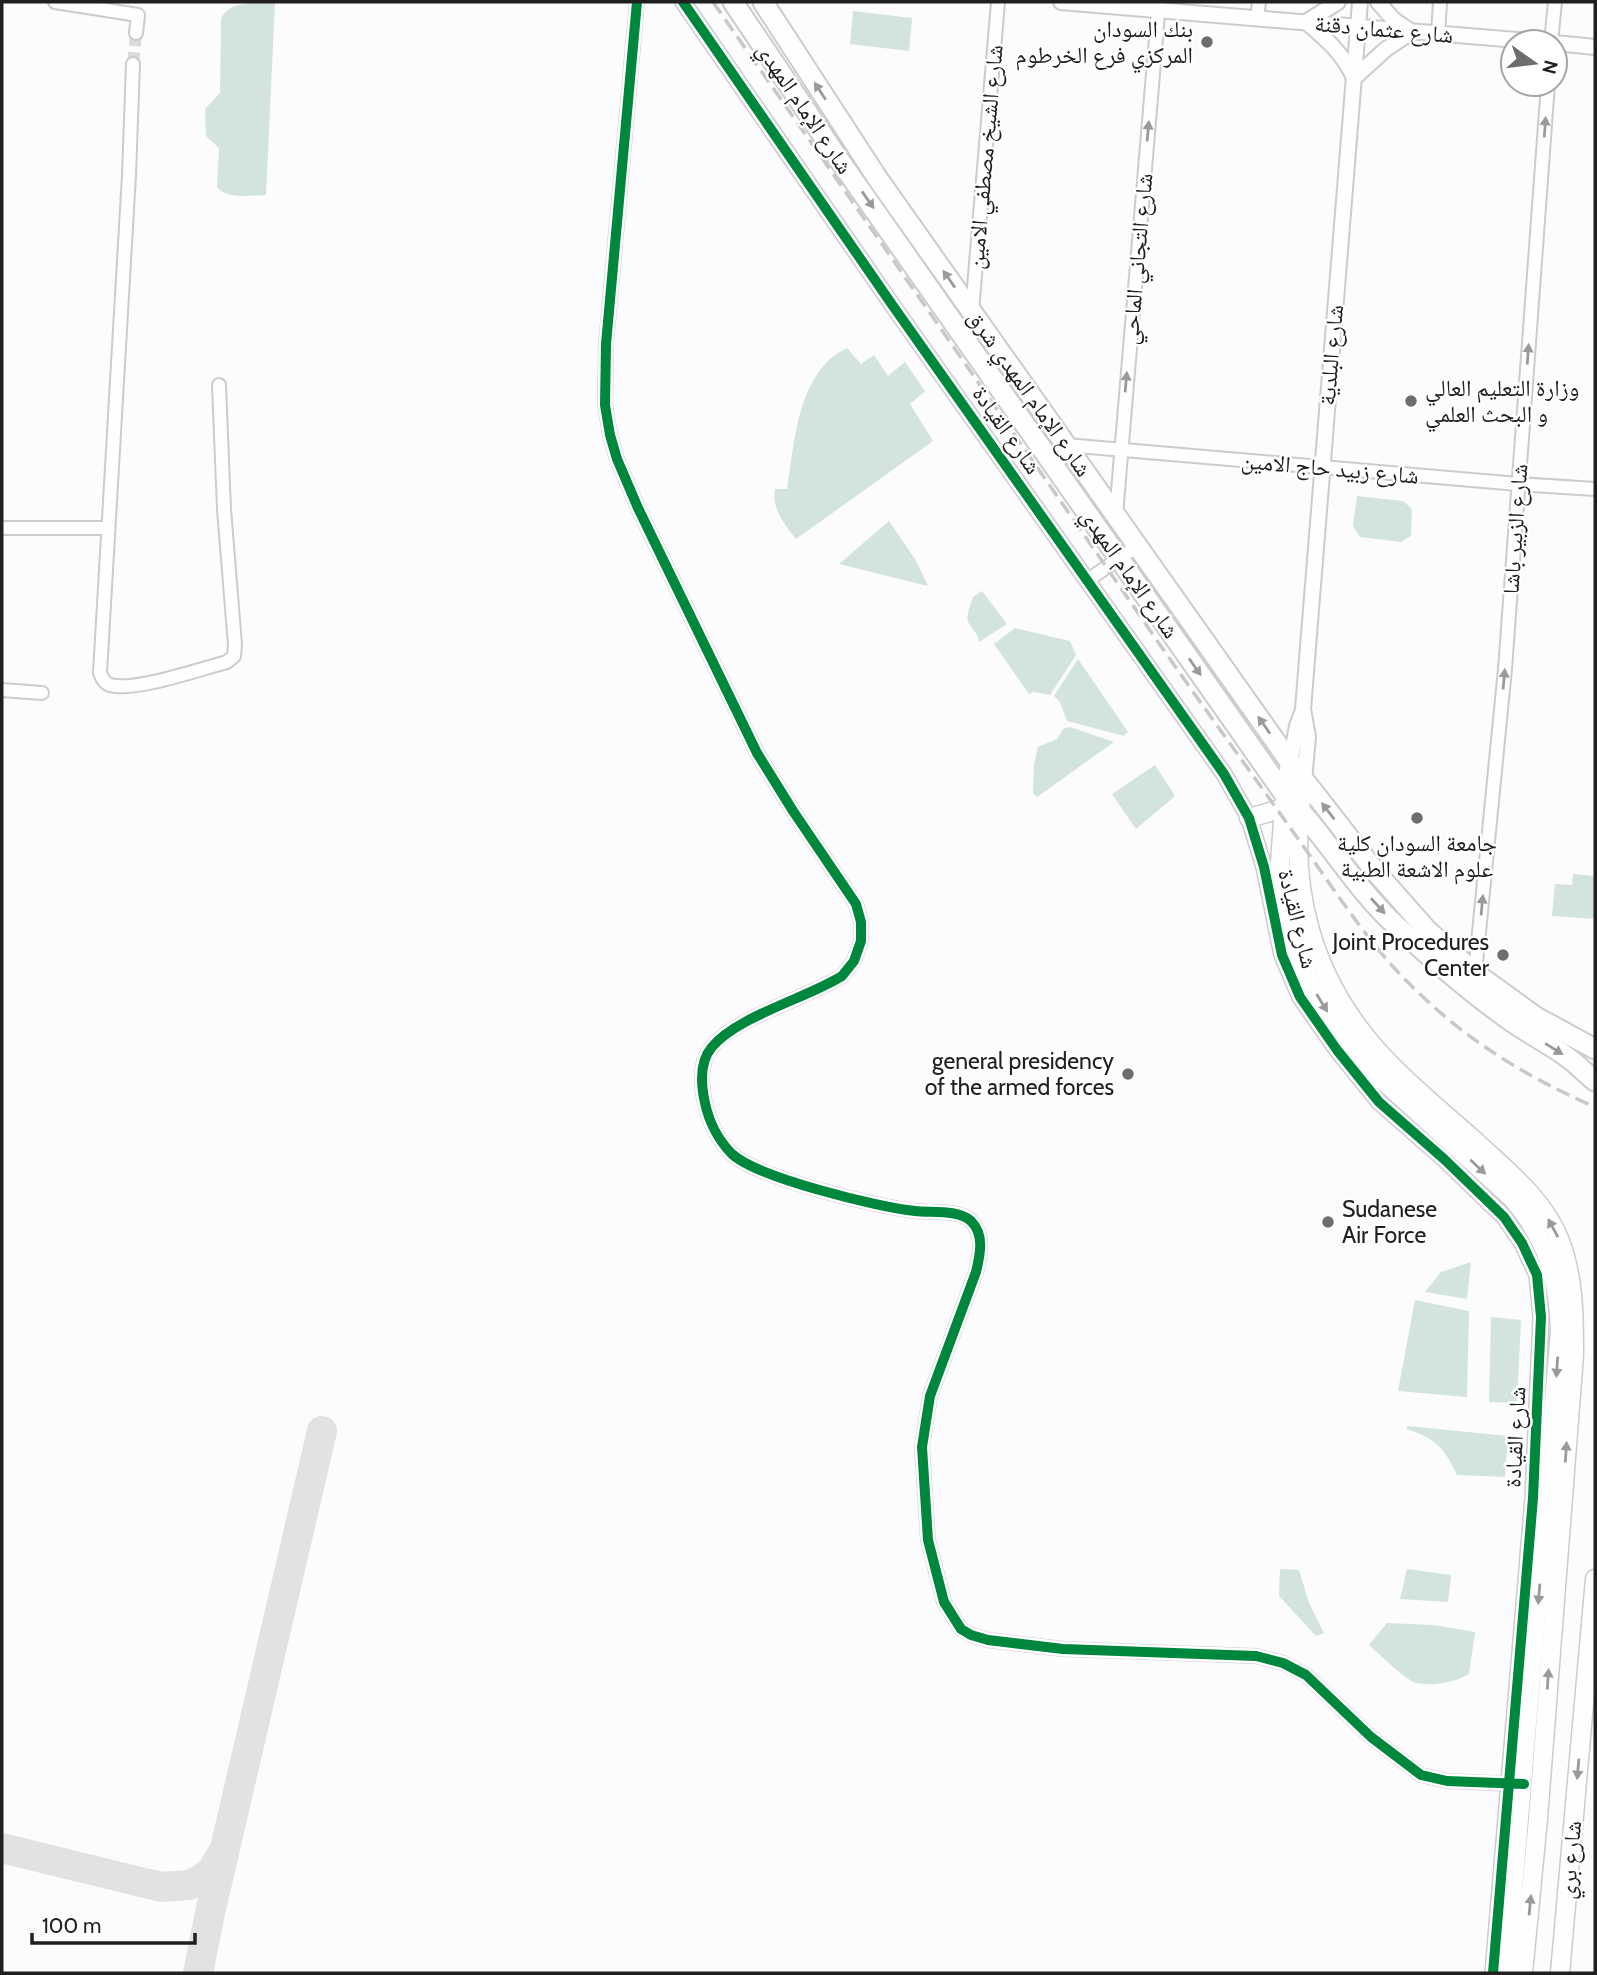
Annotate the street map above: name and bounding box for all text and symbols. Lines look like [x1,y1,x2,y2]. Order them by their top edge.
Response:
street label: شارع عثمان دقنة [1313,9,1454,50]
place label: بنك السودان المركزي فرع الخرطوم [1015,15,1193,74]
north arrow [1499,28,1569,98]
marker: بنك السودان المركزي فرع الخرطوم [1199,34,1215,50]
street label: شارع الإمام المهدي [747,37,859,182]
street label: شارع الشيخ مصطفي الامين [961,43,1014,271]
text: N [1537,58,1563,76]
one-way arrow [814,81,827,101]
one-way arrow [1539,116,1550,138]
one-way arrow [1143,120,1154,142]
street label: شارع التجاني الماحي [1116,172,1163,346]
one-way arrow [861,191,875,209]
one-way arrow [943,269,956,288]
street label: شارع الإمام المهدي شرق [958,304,1098,485]
street label: شارع البلدية [1313,304,1350,407]
one-way arrow [1522,343,1533,365]
one-way arrow [1121,371,1132,393]
place label: وزارة التعليم العالي و البحث العلمي [1425,374,1579,433]
street label: شارع القيادة [966,381,1047,480]
marker: وزارة التعليم العالي و البحث العلمي [1403,393,1419,409]
street label: شارع زبيد حاج الامين [1240,446,1420,491]
street label: شارع الزبير باشا [1496,463,1535,595]
street label: شارع الإمام المهدي [1071,502,1185,646]
one-way arrow [1188,658,1201,677]
one-way arrow [1499,668,1510,690]
one-way arrow [1257,716,1271,734]
one-way arrow [1321,801,1335,820]
marker: جامعة السودان كلية علوم الاشعة الطبية [1409,810,1425,826]
place label: جامعة السودان كلية علوم الاشعة الطبية [1337,829,1497,885]
street label: شارع القيادة [1271,867,1324,972]
one-way arrow [1477,894,1488,916]
one-way arrow [1369,897,1385,914]
place label: Joint Procedures Center [1332,928,1490,982]
marker: Joint Procedures Center [1495,947,1511,963]
one-way arrow [1316,993,1329,1012]
one-way arrow [1544,1042,1564,1055]
place label: general presidency of the armed forces [925,1047,1114,1101]
marker: general presidency of the armed forces [1120,1066,1136,1082]
one-way arrow [1469,1158,1486,1174]
place label: Sudanese Air Force [1342,1195,1437,1249]
marker: Sudanese Air Force [1320,1214,1336,1230]
one-way arrow [1547,1218,1559,1238]
one-way arrow [1551,1356,1562,1378]
street label: شارع القيادة [1498,1386,1533,1488]
one-way arrow [1561,1441,1572,1463]
one-way arrow [1533,1583,1544,1605]
one-way arrow [1543,1667,1554,1689]
one-way arrow [1572,1758,1583,1780]
street label: شارع بري [1553,1820,1592,1901]
one-way arrow [1525,1894,1536,1916]
scale bar [32,1902,194,1946]
text: 100 m [42,1913,101,1938]

